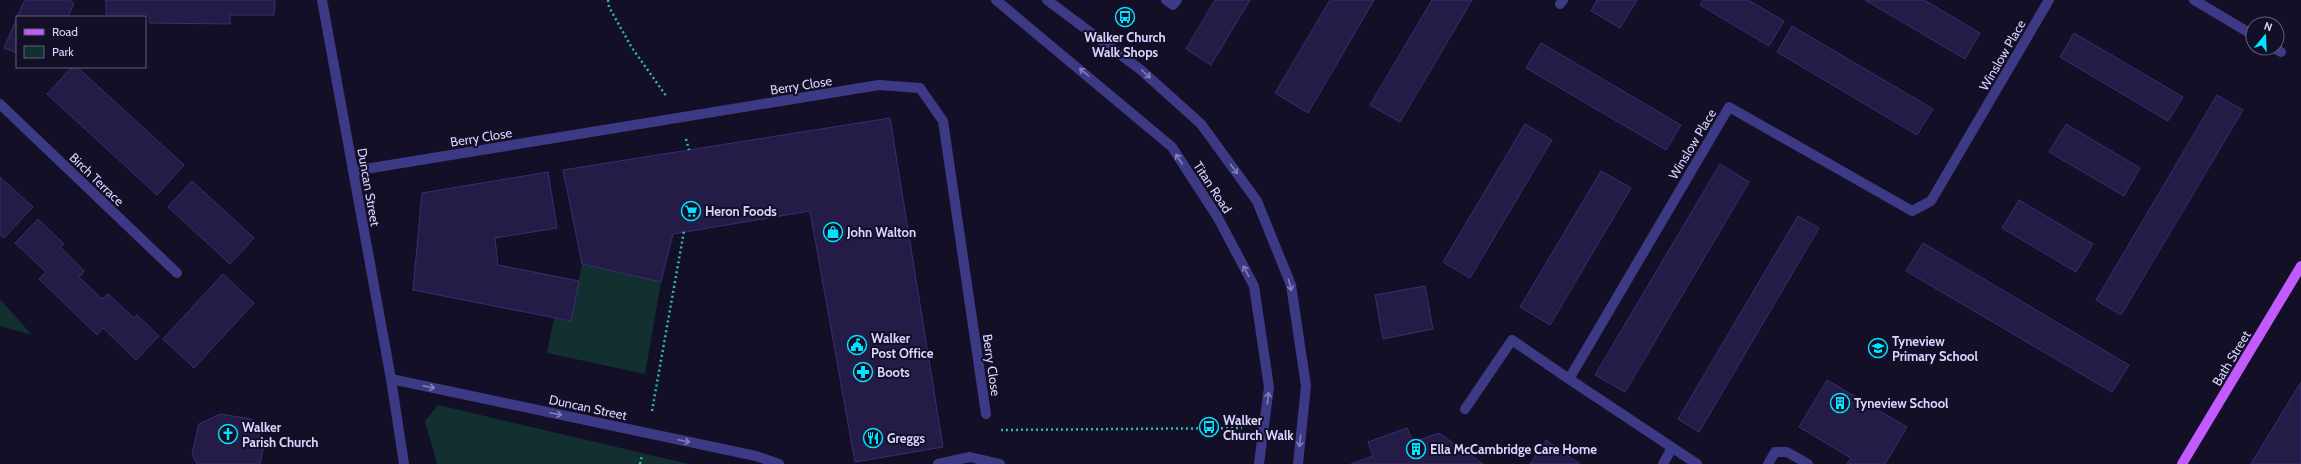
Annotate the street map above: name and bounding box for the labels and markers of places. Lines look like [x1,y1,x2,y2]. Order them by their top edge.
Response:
bus stop icon: Walker Church Walk Shops [1114,6,1136,28]
place label: Walker Church Walk Shops [1084,29,1166,60]
supermarket icon: Heron Foods [680,200,702,222]
place label: Heron Foods [705,203,777,219]
shop icon: John Walton [822,221,844,243]
place label: John Walton [846,224,916,240]
place label: Walker Post Office [871,330,934,361]
place label: Tyneview Primary School [1892,333,1978,364]
public building icon: Walker Post Office [846,334,868,356]
school or university icon: Tyneview Primary School [1867,337,1889,359]
pharmacy icon: Boots [852,361,874,383]
place label: Boots [877,364,910,380]
building icon: Tyneview School [1829,392,1851,414]
place label: Tyneview School [1854,395,1949,411]
place label: Walker Church Walk [1223,412,1294,443]
bus stop icon: Walker Church Walk [1198,416,1220,438]
place label: Walker Parish Church [242,419,319,450]
church icon: Walker Parish Church [217,423,239,445]
restaurant icon: Greggs [862,427,884,449]
place label: Greggs [887,430,925,446]
building icon: Ella McCambridge Care Home [1405,438,1427,460]
place label: Ella McCambridge Care Home [1430,441,1597,457]

